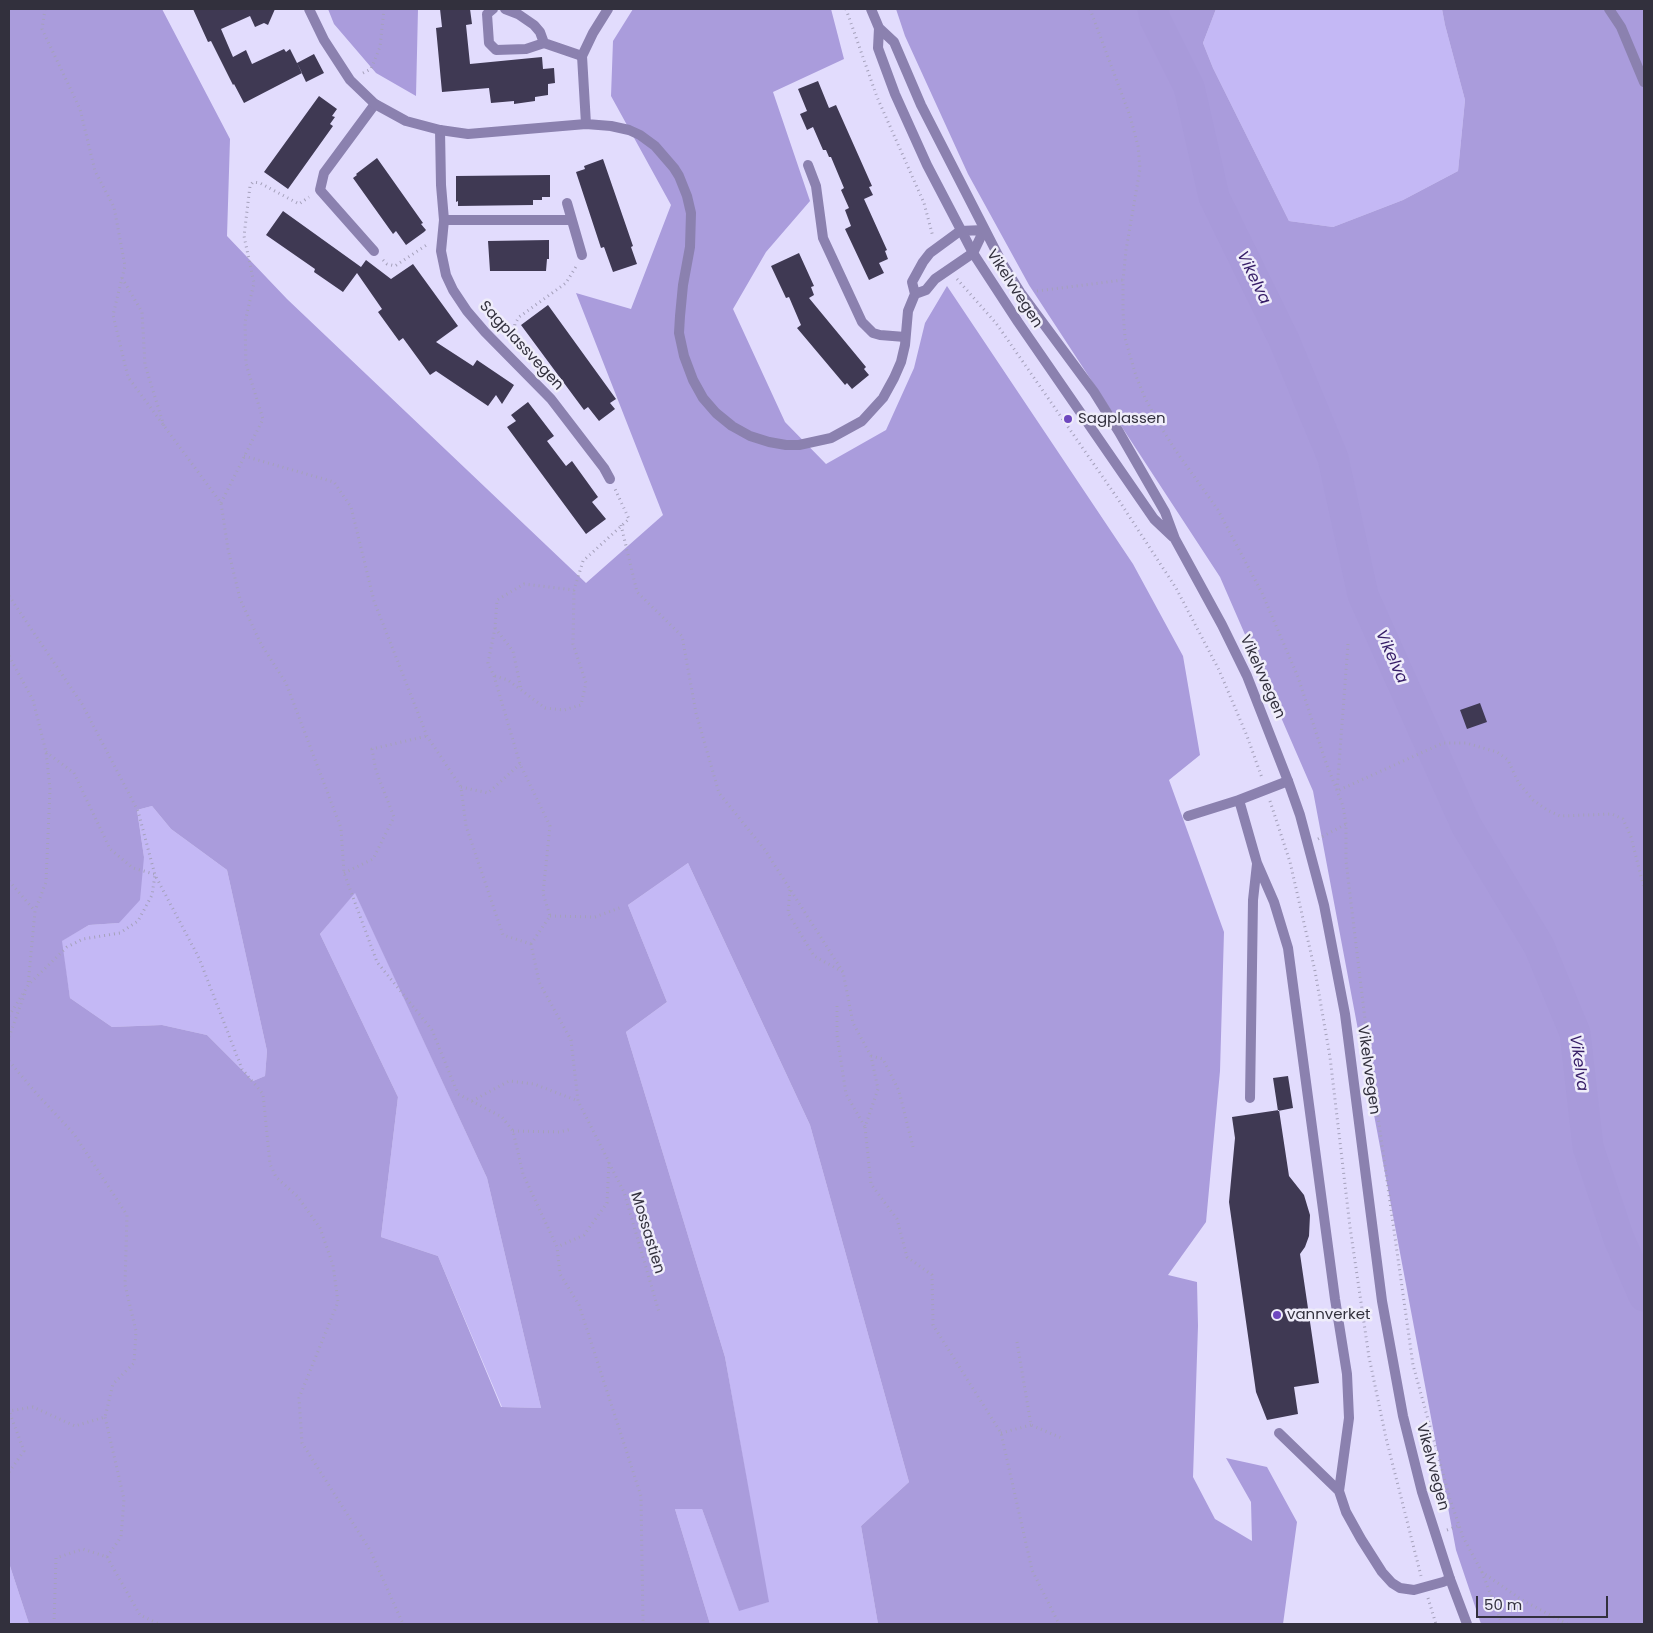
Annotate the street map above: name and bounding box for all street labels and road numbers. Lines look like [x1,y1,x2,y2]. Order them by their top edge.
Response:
street label: Vikelvvegen [982,246,1046,332]
street label: Sagplassvegen [475,298,567,394]
street label: Vikelvvegen [1236,632,1288,722]
street label: Vikelvvegen [1353,1024,1383,1116]
street label: Mossastien [626,1190,668,1276]
street label: Vikelvvegen [1412,1421,1452,1513]

